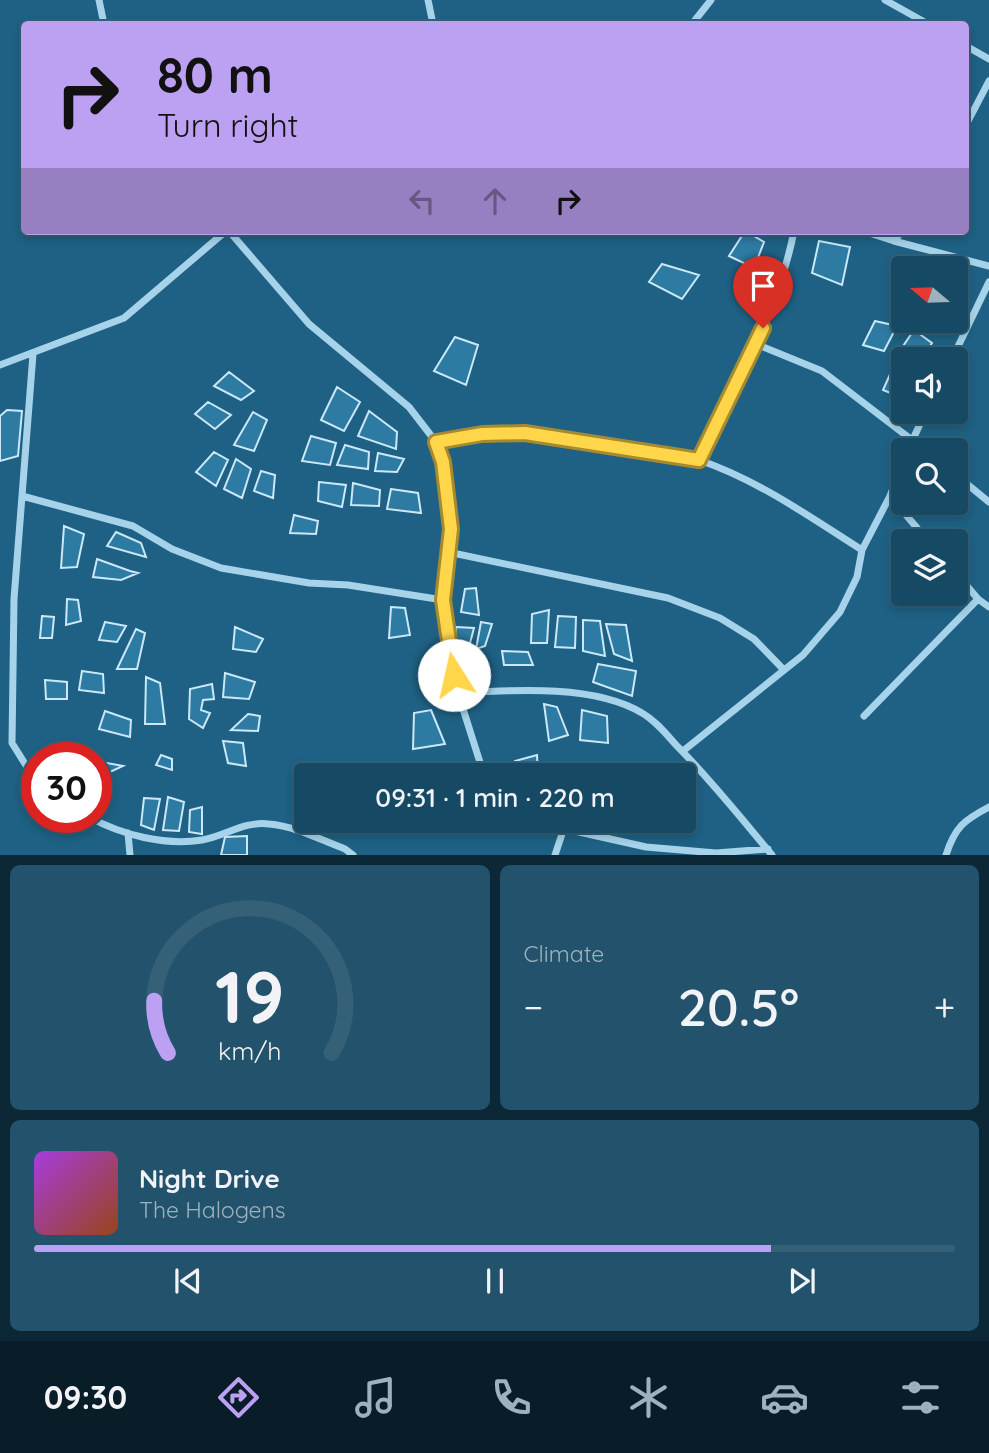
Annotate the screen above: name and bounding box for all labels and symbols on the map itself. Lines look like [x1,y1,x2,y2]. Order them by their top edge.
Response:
pin [733,256,793,328]
north arrow [891,256,968,332]
position arrow [417,638,491,712]
speed limit sign: 30 [21,742,112,833]

